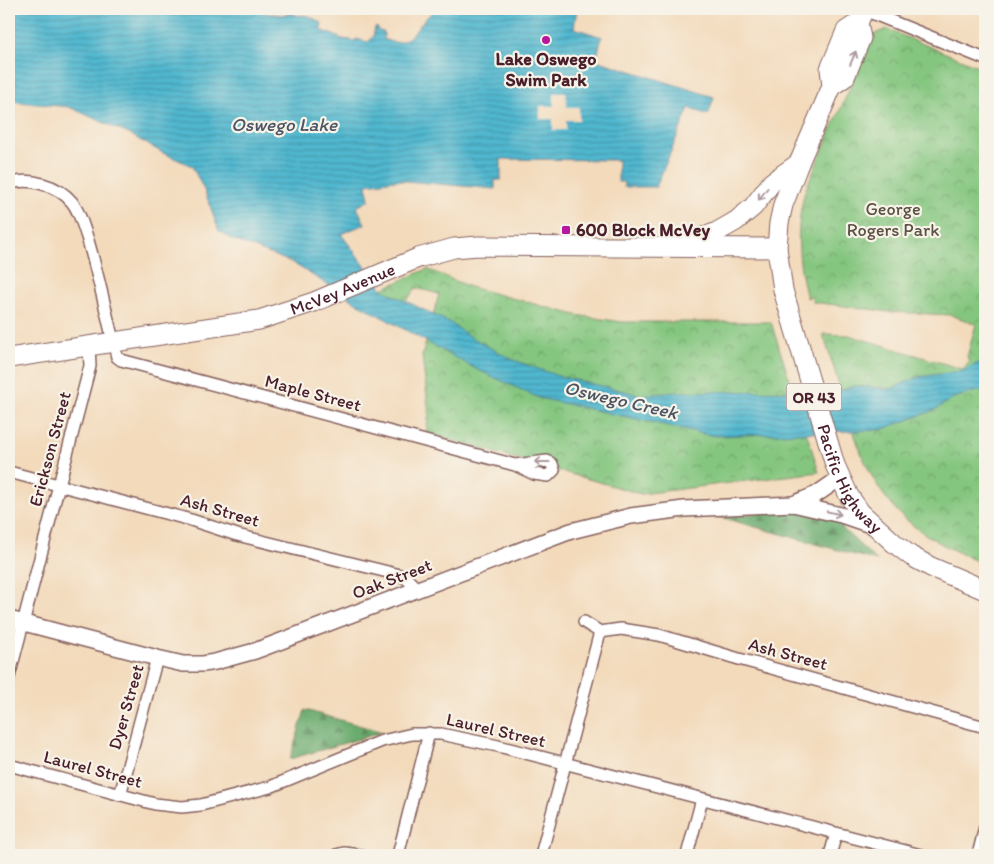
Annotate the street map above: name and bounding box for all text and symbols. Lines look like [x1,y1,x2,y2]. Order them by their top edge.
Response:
marker: Lake Oswego Swim Park [540,34,552,46]
place label: Lake Oswego Swim Park [496,48,596,91]
one-way arrow [849,50,858,66]
water label: Oswego Lake [231,113,338,136]
one-way arrow [757,187,768,200]
park label: George Rogers Park [847,198,939,241]
place label: 600 Block McVey [576,219,710,241]
marker: 600 Block McVey [560,224,572,236]
street label: McVey Avenue [287,258,398,320]
street label: Maple Street [262,370,364,416]
water label: Oswego Creek [562,376,681,424]
road number: OR 43 [786,384,842,411]
street label: Erickson Street [24,389,76,509]
street label: Pacific Highway [812,421,887,538]
one-way arrow [534,457,550,467]
street label: Ash Street [178,488,262,532]
one-way arrow [826,509,842,518]
street label: Oak Street [349,554,435,604]
street label: Ash Street [746,633,830,675]
street label: Dyer Street [103,662,149,752]
street label: Laurel Street [444,708,548,752]
street label: Laurel Street [41,745,145,793]

